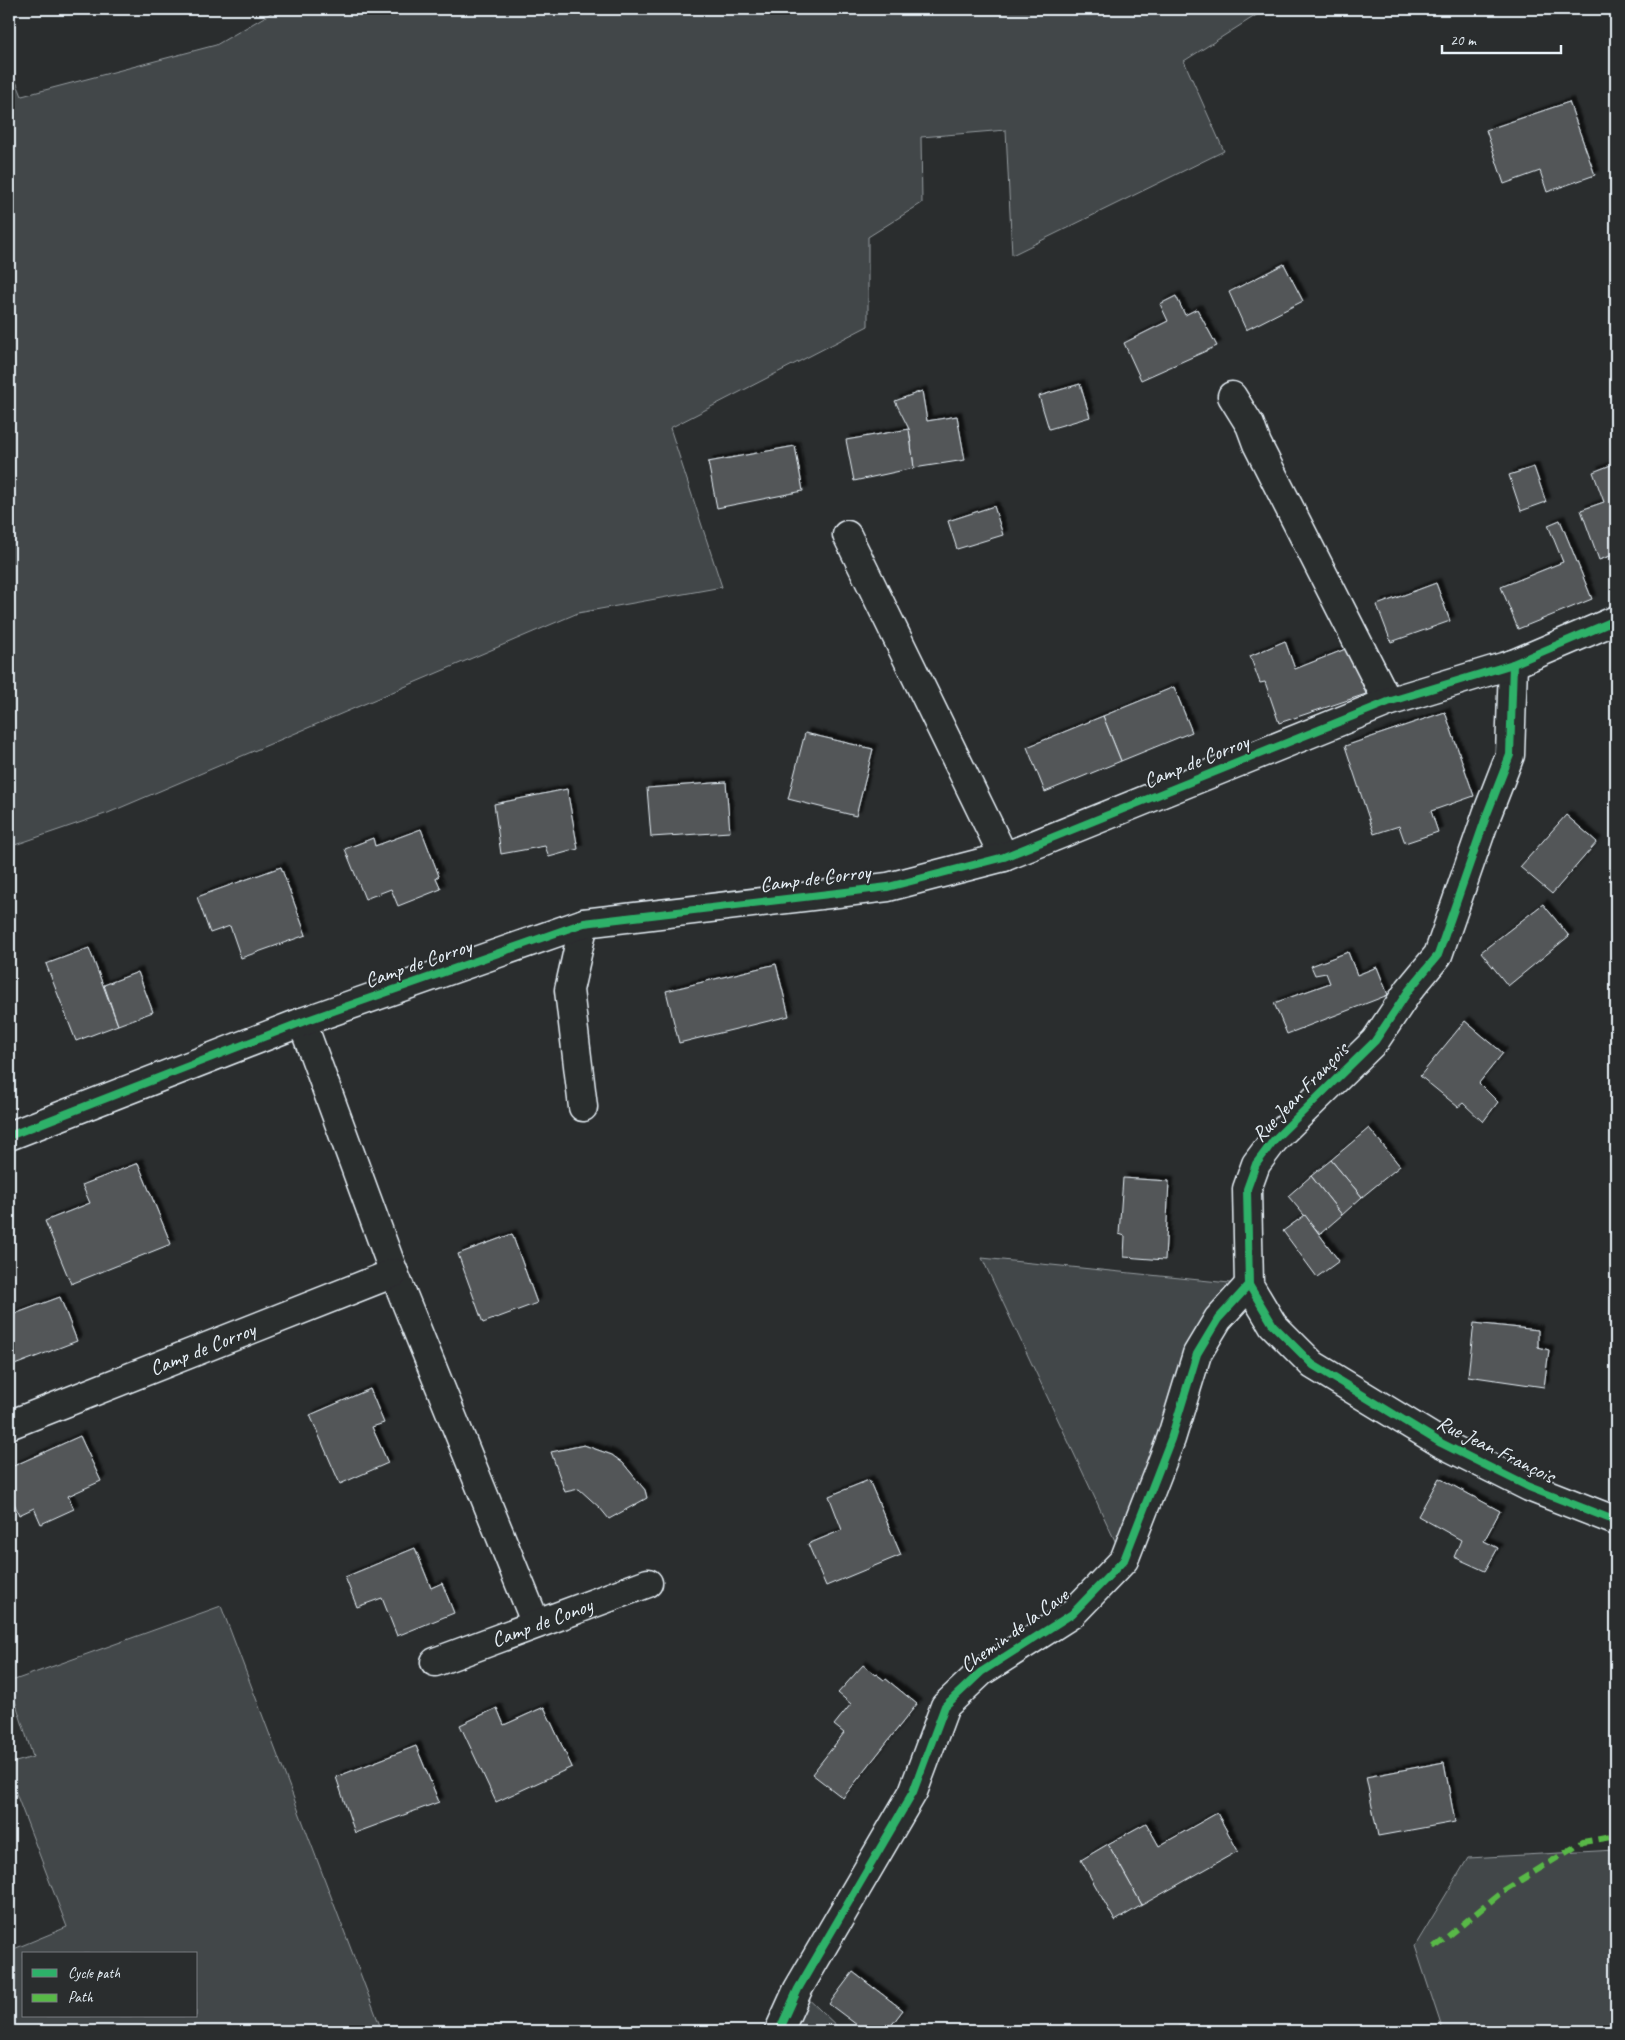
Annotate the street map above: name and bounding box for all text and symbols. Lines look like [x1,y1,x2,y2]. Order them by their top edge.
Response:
scale bar [1442,22,1561,54]
text: 20 m [1450,31,1477,50]
street label: Camp de Corroy [1140,727,1254,794]
street label: Camp de Corroy [758,858,874,898]
street label: Camp de Corroy [361,932,476,993]
street label: Rue Jean François [1246,1036,1355,1147]
street label: Camp de Corroy [146,1315,261,1381]
street label: Rue Jean François [1433,1409,1561,1490]
street label: Chemin de la Cave [955,1581,1074,1678]
street label: Camp de Conoy [488,1591,598,1653]
legend [22,1952,198,2018]
text: Cycle path [68,1964,120,1983]
text: Path [68,1988,94,2007]

